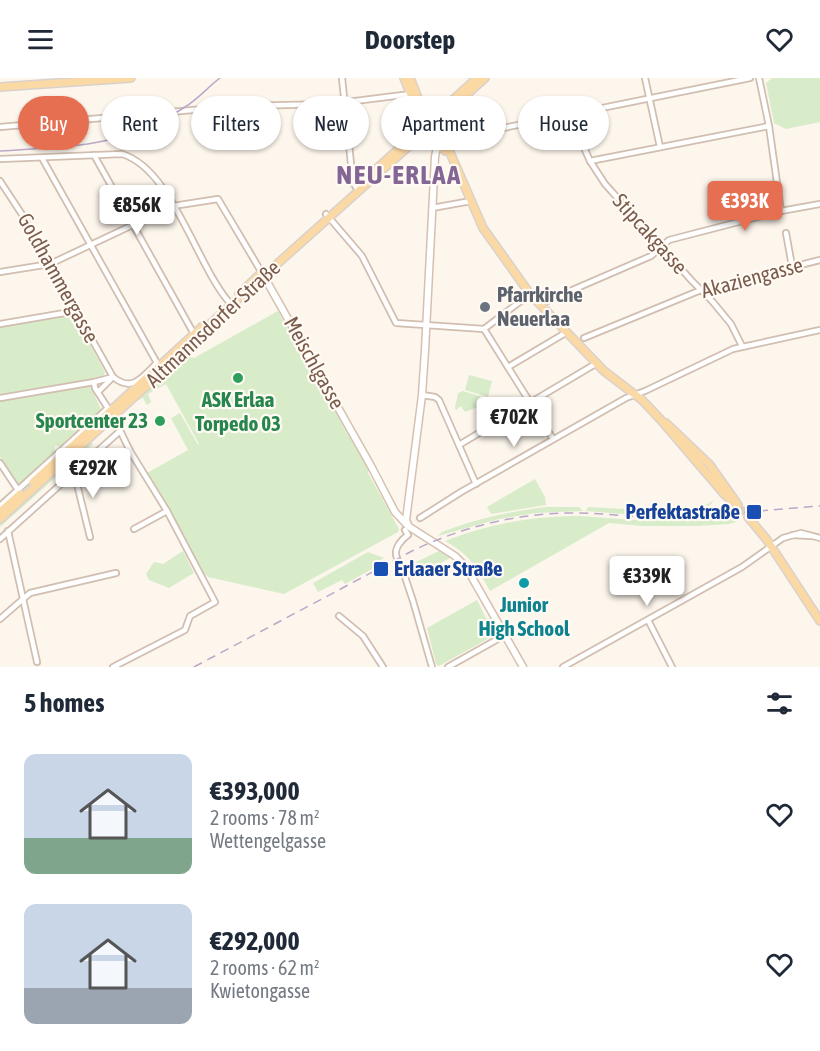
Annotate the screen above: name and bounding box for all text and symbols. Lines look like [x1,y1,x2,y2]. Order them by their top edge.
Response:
icon: menu [24,23,57,56]
icon: heart [763,23,796,56]
text: Doorstep [365,24,455,55]
chip: Buy [18,96,89,150]
chip: Rent [101,96,179,150]
chip: Filters [191,96,281,150]
chip: New [293,96,369,150]
chip: Apartment [381,96,506,150]
chip: House [518,96,609,150]
district label: NEU-ERLAA [336,159,462,190]
pin: €393K [703,181,787,232]
pin: €856K [95,185,179,236]
street label: Stipcakgasse [609,188,693,278]
text: €393K [722,189,769,212]
text: €856K [114,193,161,216]
street label: Goldhammergasse [13,209,104,346]
street label: Akaziengasse [698,252,805,302]
street label: Altmannsdorfer Straße [140,255,284,392]
place label: Pfarrkirche Neuerlaa [497,282,583,330]
marker: Pfarrkirche Neuerlaa [478,300,492,314]
street label: Meischlgasse [280,312,350,413]
marker: ASK Erlaa Torpedo 03 [231,371,245,385]
place label: ASK Erlaa Torpedo 03 [195,387,281,435]
pin: €702K [472,397,556,448]
text: €702K [491,405,538,428]
place label: Sportcenter 23 [36,408,148,432]
marker: Sportcenter 23 [153,414,167,428]
pin: €292K [51,448,135,499]
text: €292K [70,456,117,479]
place label: Perfektastraße [626,499,740,523]
marker: Perfektastraße [745,503,763,521]
place label: Erlaaer Straße [394,556,503,580]
pin: €339K [605,556,689,607]
marker: Erlaaer Straße [372,560,390,578]
text: €339K [624,564,671,587]
marker: Junior High School [517,576,531,590]
place label: Junior High School [478,592,570,640]
icon: filters [763,687,796,720]
text: 5 homes [24,688,104,718]
text: €393,000 [210,776,300,806]
icon: home [72,778,144,850]
icon: heart [763,798,796,831]
text: 2 rooms · 78 m² [210,806,320,829]
text: Wettengelgasse [210,829,326,852]
text: €292,000 [210,926,300,956]
icon: home [72,928,144,1000]
icon: heart [763,948,796,981]
text: 2 rooms · 62 m² [210,956,320,979]
text: Kwietongasse [210,979,310,1002]

